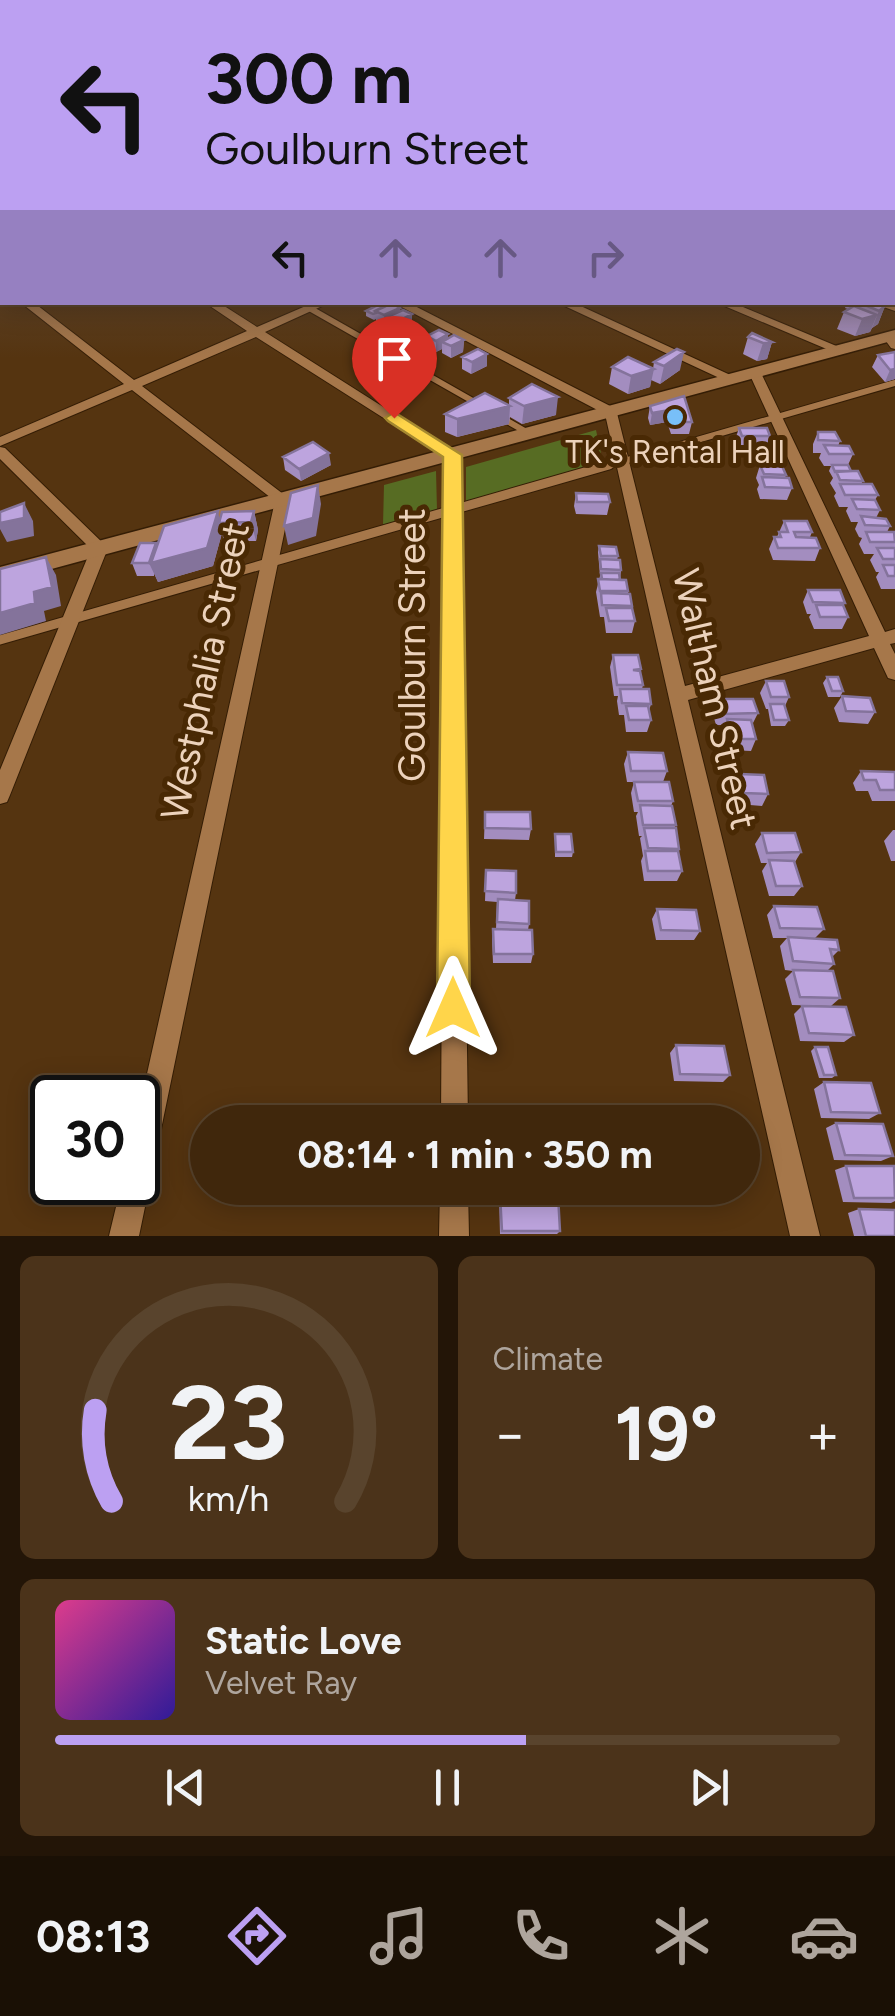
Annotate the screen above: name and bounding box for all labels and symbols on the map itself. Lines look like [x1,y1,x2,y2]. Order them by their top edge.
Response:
pin [352,316,437,419]
marker: TK's Rental Hall [664,406,686,428]
place label: TK's Rental Hall [565,433,785,471]
street label: Goulburn Street [389,508,435,782]
street label: Westphalia Street [151,518,259,824]
street label: Waltham Street [663,564,767,834]
position arrow [401,956,505,1060]
speed limit sign: 30 [30,1075,160,1205]

